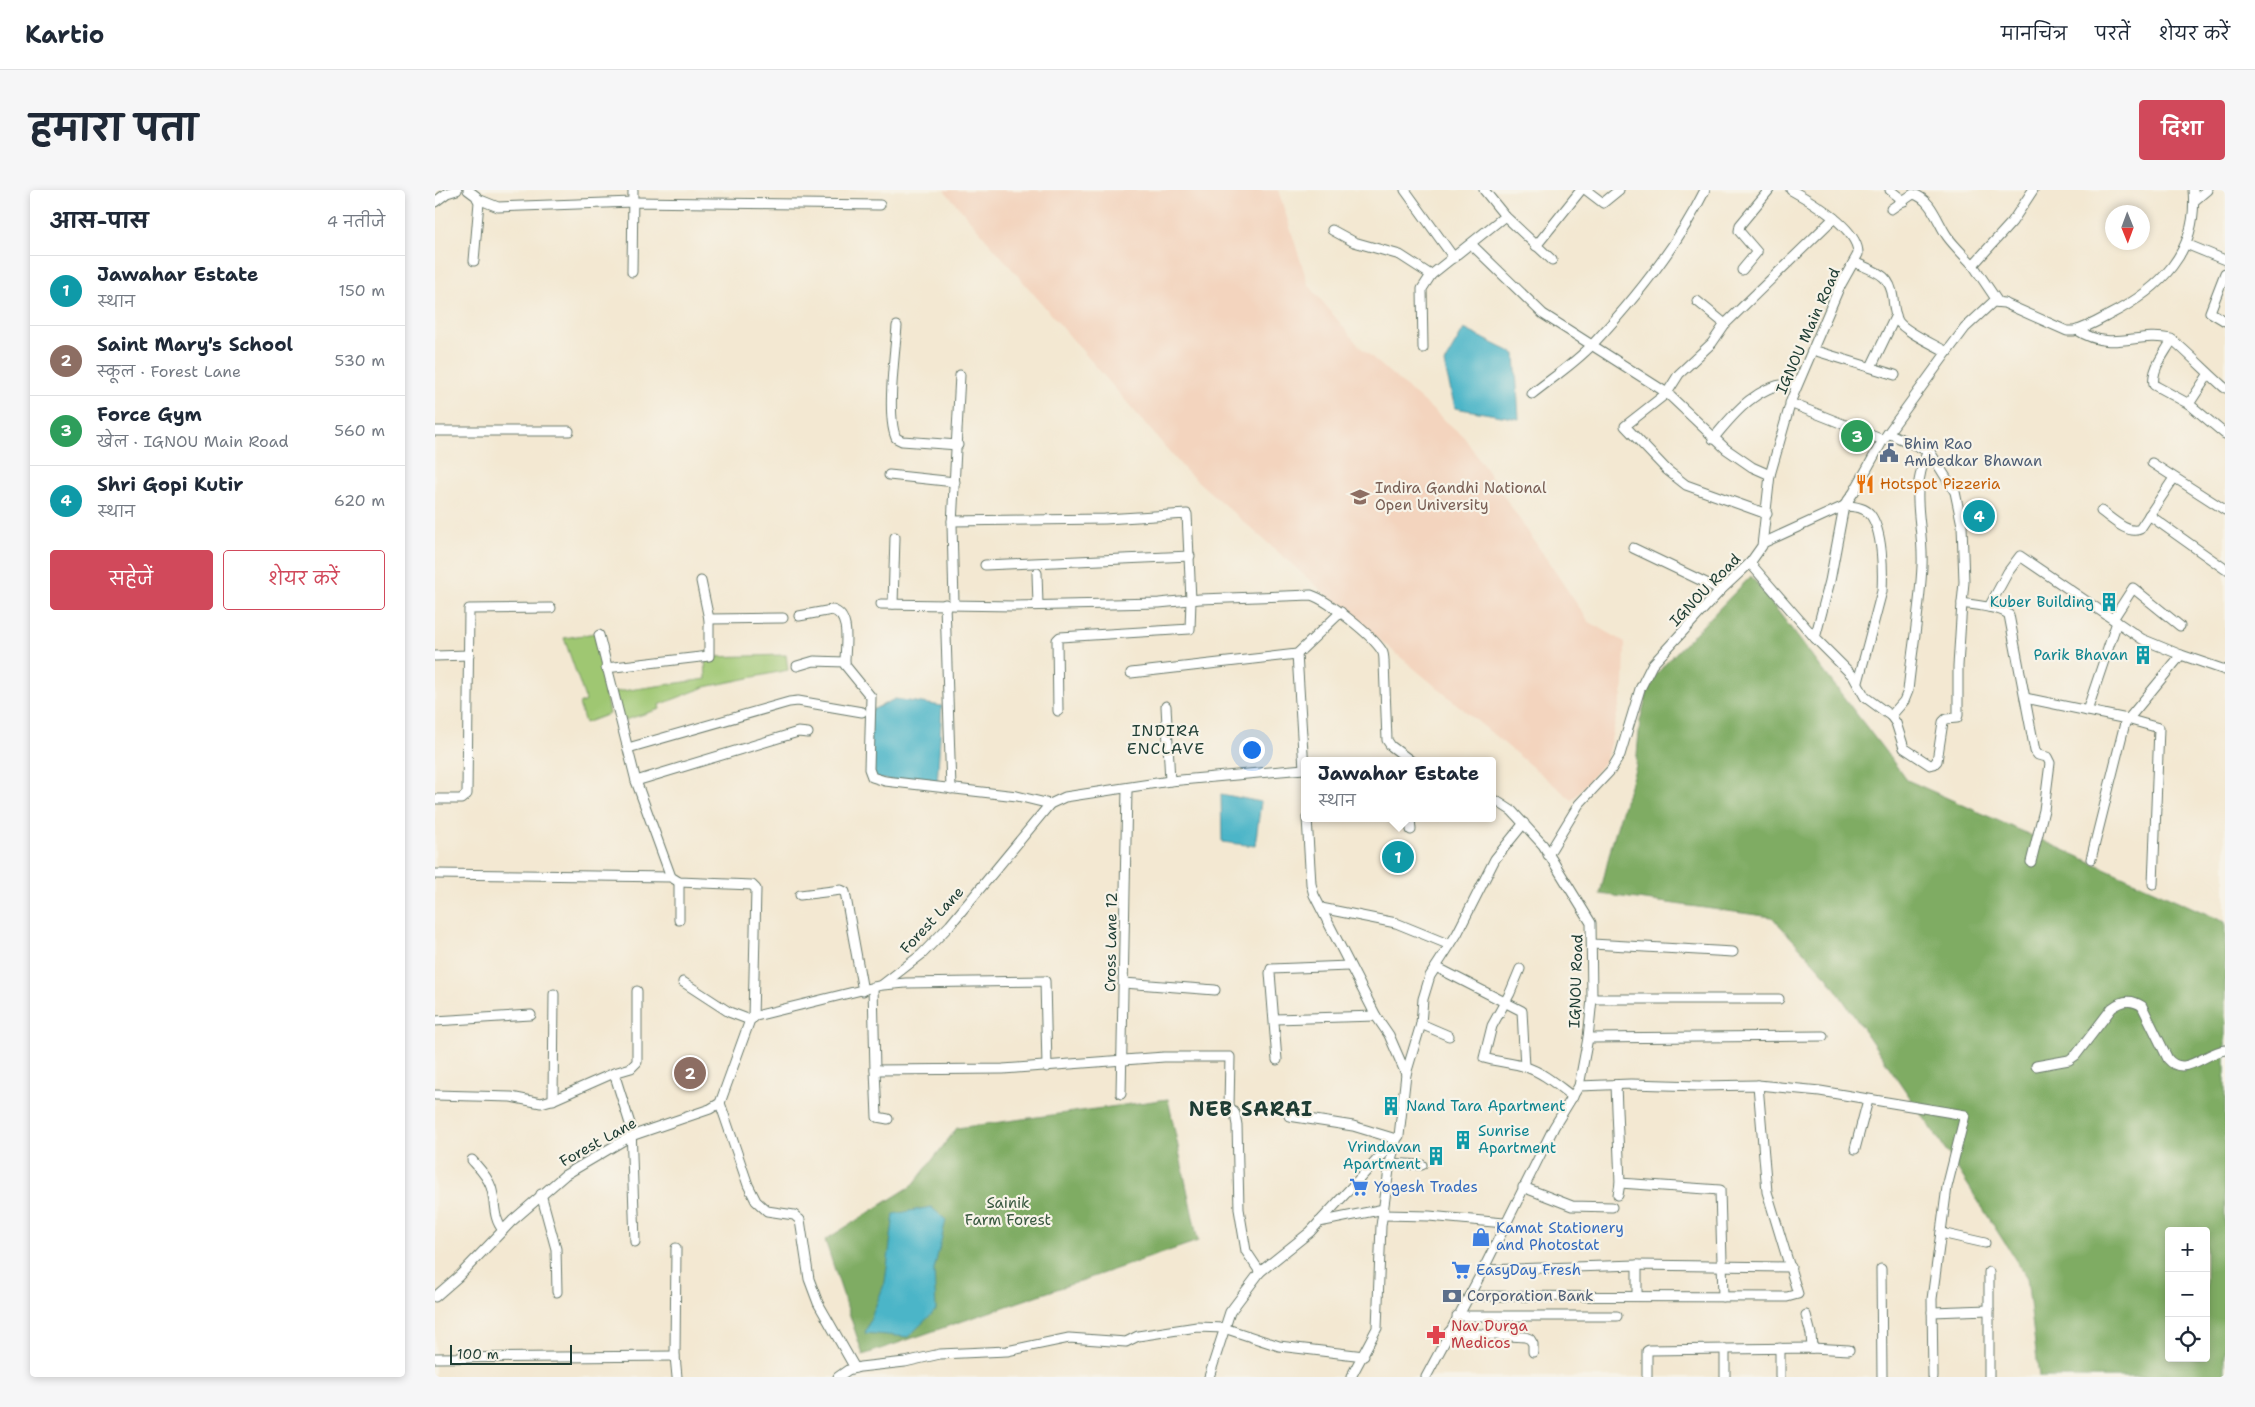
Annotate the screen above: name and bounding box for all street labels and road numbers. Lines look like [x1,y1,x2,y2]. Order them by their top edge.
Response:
street label: IGNOU Main Road [1771,264,1845,397]
street label: IGNOU Road [1665,549,1745,631]
street label: Forest Lane [896,882,968,958]
street label: Cross Lane 12 [1100,892,1122,992]
street label: IGNOU Road [1564,933,1588,1028]
street label: Forest Lane [556,1113,640,1171]

